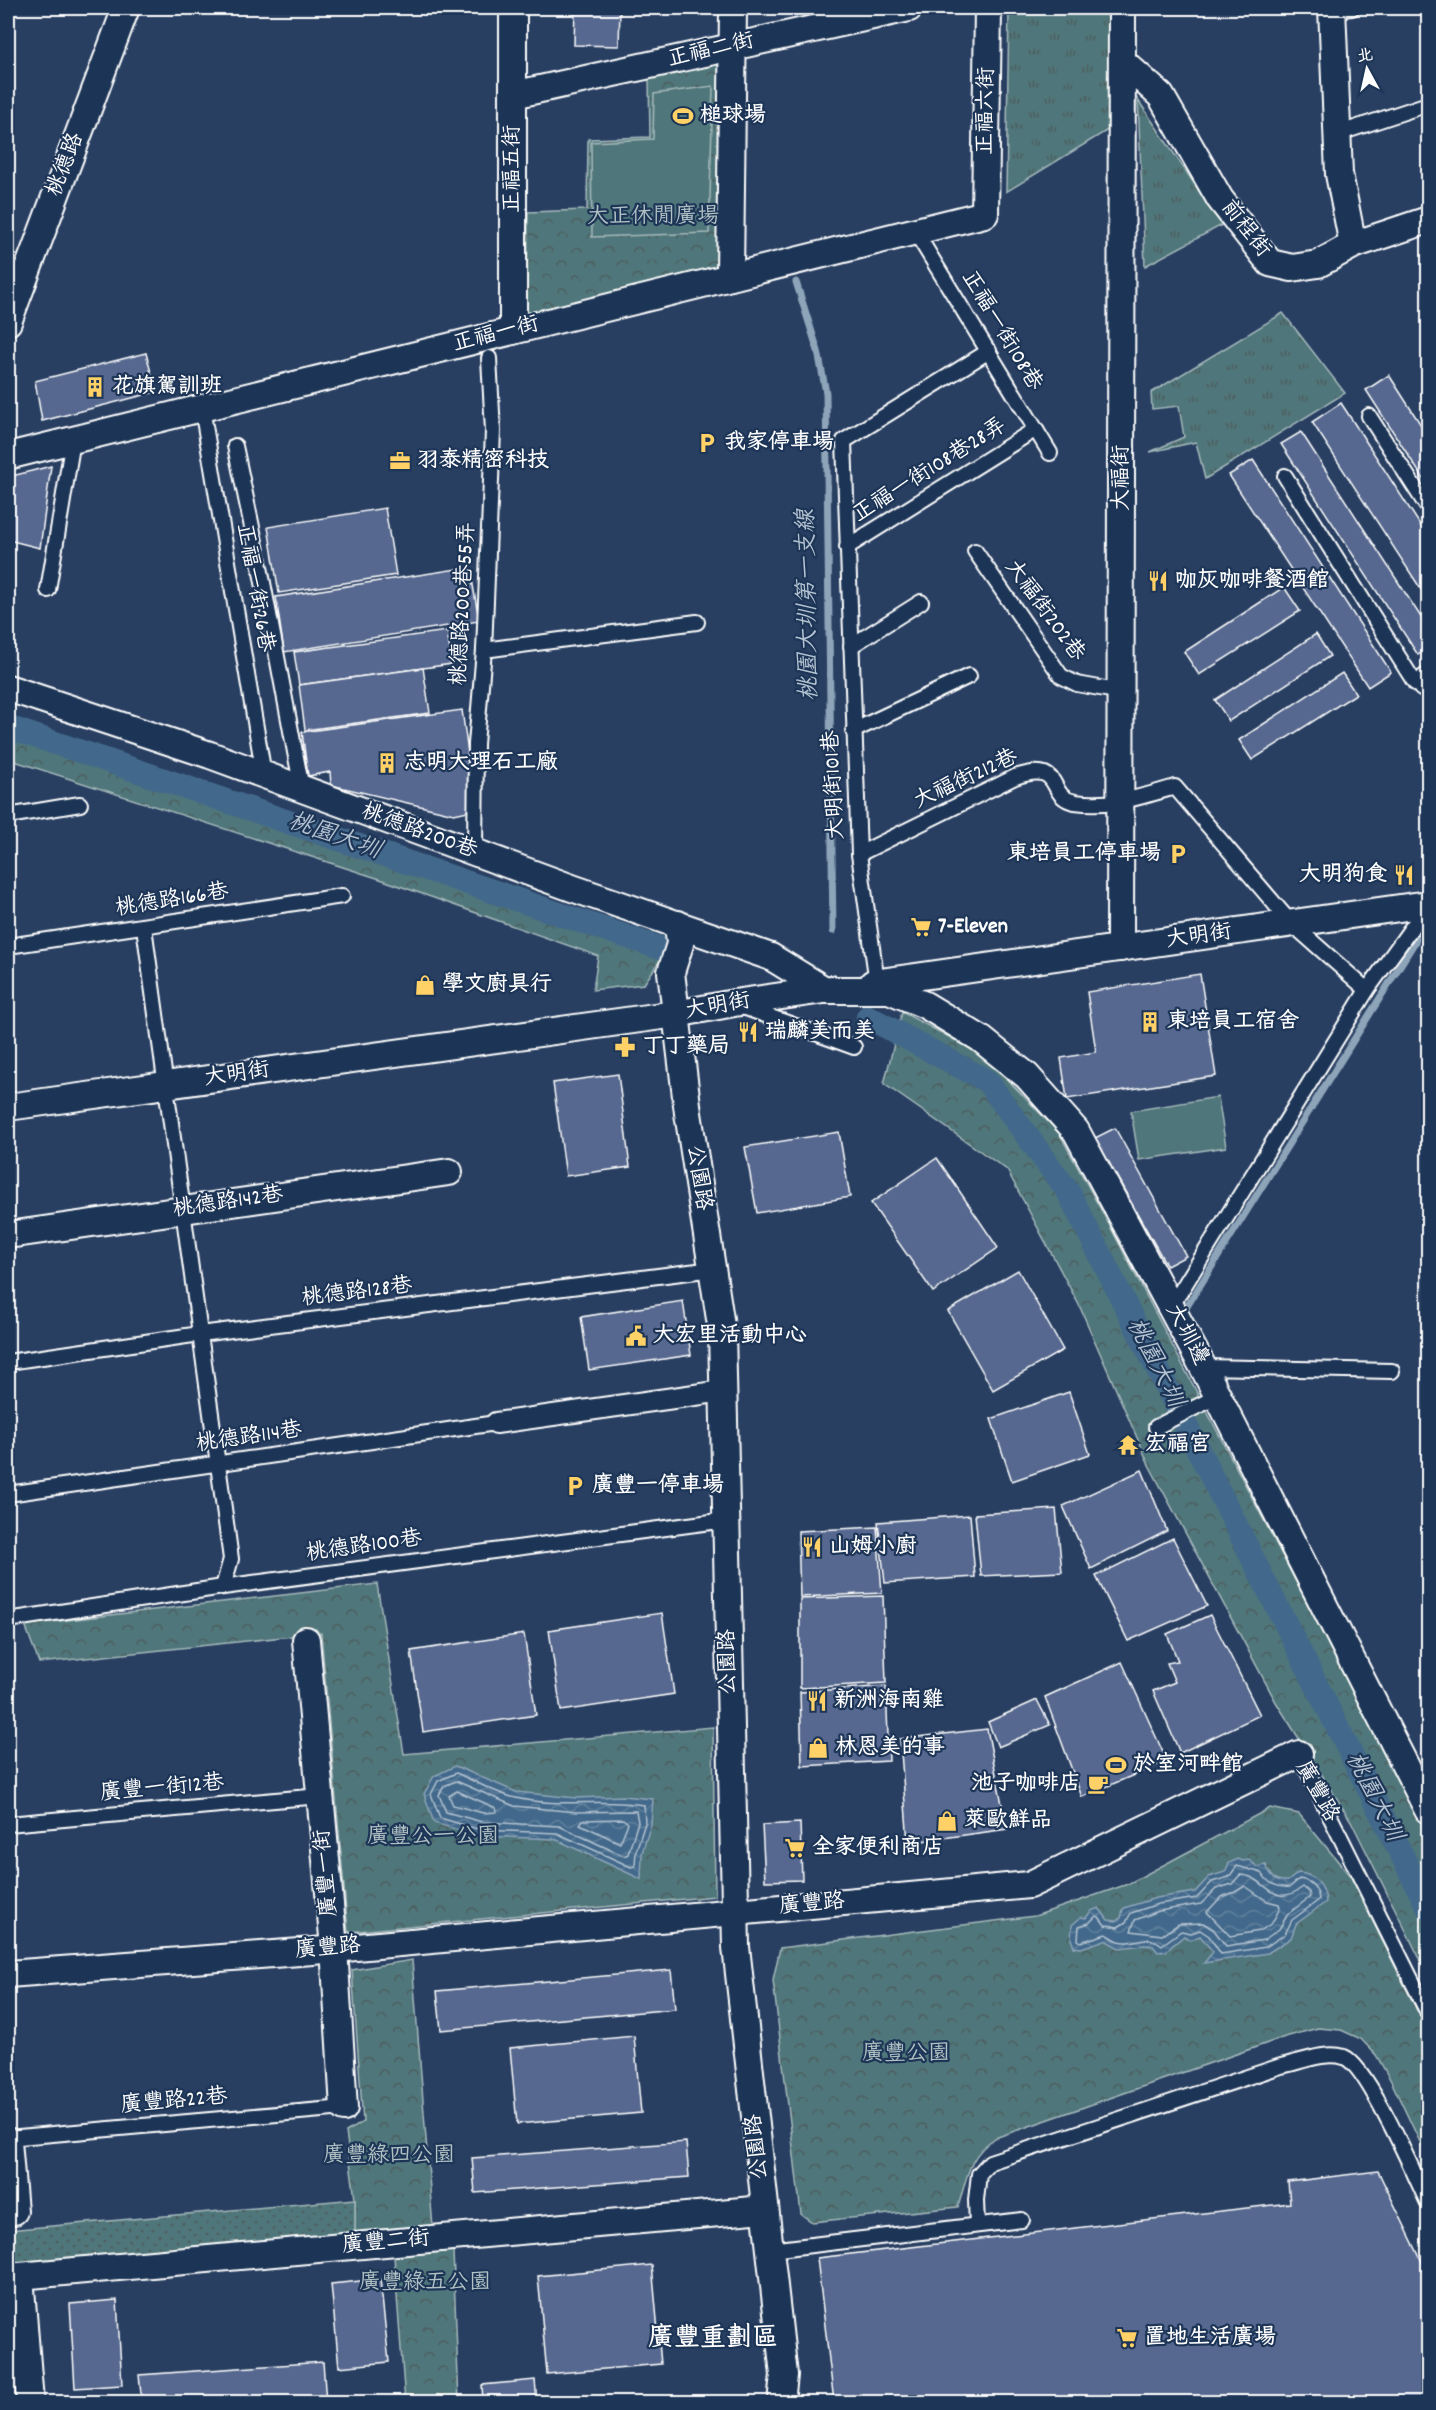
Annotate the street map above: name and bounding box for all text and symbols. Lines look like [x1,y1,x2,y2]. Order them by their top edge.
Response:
street label: 正福二街 [665,26,757,76]
north arrow [1337,39,1397,99]
text: 北 [1356,44,1375,69]
street label: 正福六街 [971,67,1003,155]
place label: 槌球場 [700,101,766,132]
sports icon: 槌球場 [671,104,695,128]
street label: 正福五街 [498,125,529,213]
street label: 桃德路 [40,129,92,201]
street label: 前程街 [1212,193,1278,265]
park label: 大正休閒廣場 [587,202,719,233]
street label: 正福一街108巷 [953,265,1049,397]
street label: 正福一街 [450,309,542,361]
place label: 花旗駕訓班 [112,372,222,403]
building icon: 花旗駕訓班 [83,375,107,399]
street label: 正福一街108巷28弄 [847,411,1013,531]
place label: 我家停車場 [724,428,834,459]
parking icon: 我家停車場 [695,431,719,455]
street label: 大福街 [1107,445,1138,511]
place label: 羽泰精密科技 [417,446,549,477]
office icon: 羽泰精密科技 [388,449,412,473]
water label: 桃園大圳第一支線 [790,507,828,701]
street label: 正福一街26巷 [227,521,281,655]
street label: 桃德路200巷55弄 [444,521,484,687]
street label: 大福街202巷 [996,554,1092,668]
place label: 咖灰咖啡餐酒館 [1175,566,1329,597]
restaurant icon: 咖灰咖啡餐酒館 [1146,569,1170,593]
street label: 大明街101巷 [817,729,853,841]
street label: 大福街212巷 [909,742,1023,818]
place label: 志明大理石工廠 [404,748,558,779]
building icon: 志明大理石工廠 [375,751,399,775]
street label: 桃德路200巷 [357,797,481,867]
water label: 桃園大圳 [283,805,388,870]
place label: 東培員工停車場 [1007,839,1161,870]
parking icon: 東培員工停車場 [1166,842,1190,866]
place label: 大明狗食 [1299,860,1387,891]
restaurant icon: 大明狗食 [1392,863,1416,887]
street label: 桃德路166巷 [113,877,231,925]
place label: 7-Eleven [938,912,1008,943]
supermarket icon: 7-Eleven [909,915,933,939]
street label: 大明街 [1164,917,1234,957]
place label: 學文廚具行 [442,970,552,1001]
shop icon: 學文廚具行 [413,973,437,997]
street label: 大明街 [683,986,753,1028]
place label: 東培員工宿舍 [1167,1007,1299,1038]
building icon: 東培員工宿舍 [1138,1010,1162,1034]
place label: 瑞麟美而美 [765,1017,875,1048]
restaurant icon: 瑞麟美而美 [736,1020,760,1044]
place label: 丁丁藥局 [642,1032,730,1063]
pharmacy icon: 丁丁藥局 [613,1035,637,1059]
street label: 大明街 [202,1055,272,1095]
street label: 公園路 [678,1143,718,1213]
street label: 桃德路142巷 [171,1180,285,1226]
street label: 桃德路128巷 [300,1271,414,1315]
street label: 大圳邊 [1157,1299,1215,1371]
water label: 桃園大圳 [1117,1313,1192,1416]
place label: 大宏里活動中心 [653,1321,807,1352]
public building icon: 大宏里活動中心 [624,1324,648,1348]
street label: 桃德路114巷 [194,1415,304,1461]
place label: 宏福宮 [1145,1430,1211,1461]
temple icon: 宏福宮 [1116,1433,1140,1457]
place label: 廣豐一停車場 [592,1471,724,1502]
parking icon: 廣豐一停車場 [563,1474,587,1498]
street label: 桃德路100巷 [304,1524,424,1570]
place label: 山姆小廚 [829,1532,917,1563]
restaurant icon: 山姆小廚 [800,1535,824,1559]
street label: 公園路 [713,1629,745,1695]
place label: 新洲海南雞 [834,1686,944,1717]
restaurant icon: 新洲海南雞 [805,1689,829,1713]
place label: 林恩美的事 [835,1733,945,1764]
shop icon: 林恩美的事 [806,1736,830,1760]
water label: 桃園大圳 [1336,1747,1411,1850]
place label: 於室河畔館 [1133,1750,1243,1781]
sports icon: 於室河畔館 [1104,1753,1128,1777]
street label: 廣豐路 [1286,1756,1346,1828]
street label: 廣豐一街12巷 [99,1768,225,1810]
place label: 池子咖啡店 [971,1769,1081,1800]
cafe icon: 池子咖啡店 [1086,1772,1110,1796]
place label: 萊歐鮮品 [964,1806,1052,1837]
shop icon: 萊歐鮮品 [935,1809,959,1833]
park label: 廣豐公一公園 [367,1822,499,1853]
street label: 廣豐一街 [308,1828,346,1918]
place label: 全家便利商店 [812,1833,944,1864]
supermarket icon: 全家便利商店 [783,1836,807,1860]
street label: 廣豐路 [778,1887,846,1923]
street label: 廣豐路 [294,1931,362,1967]
park label: 廣豐公園 [862,2039,950,2070]
street label: 廣豐路22巷 [119,2082,229,2122]
street label: 公園路 [739,2113,777,2181]
park label: 廣豐綠四公園 [323,2141,455,2172]
street label: 廣豐二街 [341,2224,431,2262]
park label: 廣豐綠五公園 [359,2268,491,2299]
district label: 廣豐重劃區 [648,2321,778,2358]
place label: 置地生活廣場 [1144,2323,1276,2354]
supermarket icon: 置地生活廣場 [1115,2326,1139,2350]

